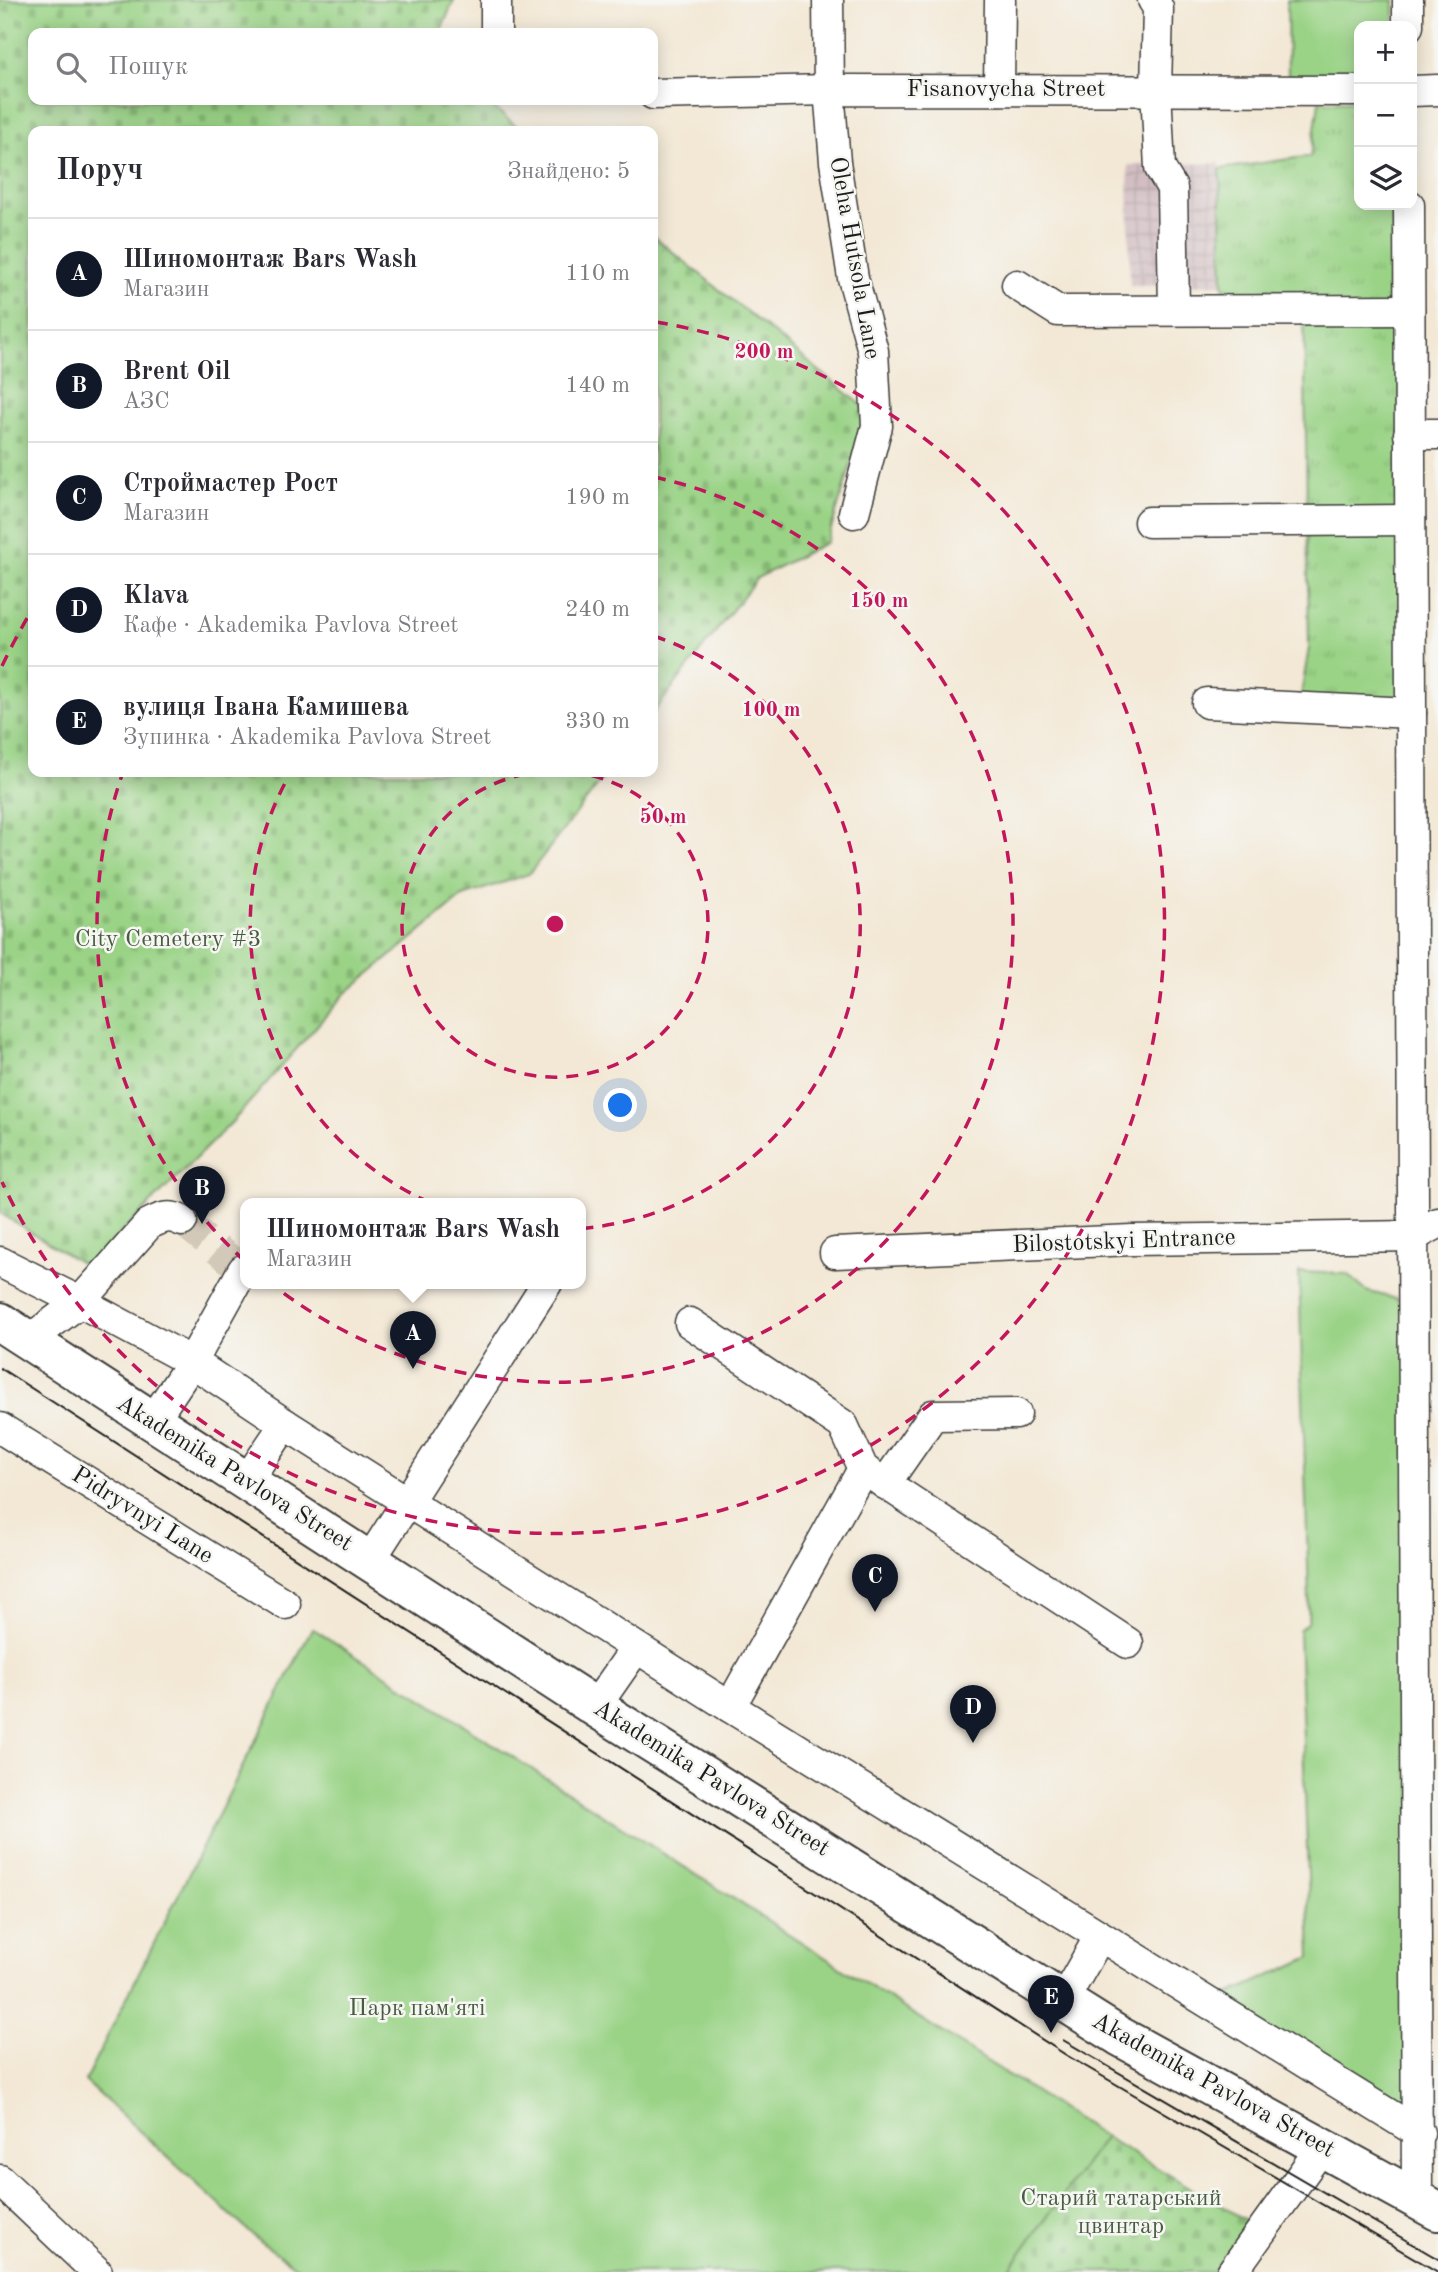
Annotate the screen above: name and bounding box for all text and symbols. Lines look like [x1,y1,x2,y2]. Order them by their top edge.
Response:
map controls [1354,21,1417,210]
button: + [1354,21,1417,84]
search box [28,28,658,105]
icon: search [52,48,90,86]
text: Пошук [108,54,188,80]
street label: Fisanovycha Street [907,78,1105,102]
button: − [1354,84,1417,147]
button: layers [1354,147,1417,210]
street label: Oleha Hutsola Lane [824,155,884,361]
text: Поруч [56,156,143,186]
text: Знайдено: 5 [507,160,630,183]
text: Шиномонтаж Bars Wash [123,247,417,273]
text: A [70,262,88,285]
text: 110 m [565,262,630,285]
text: Магазин [123,278,209,301]
text: 200 m [734,342,794,363]
text: Brent Oil [123,359,230,385]
text: B [71,374,87,397]
text: 140 m [565,374,630,397]
text: АЗС [123,390,170,413]
text: Строймастер Рост [123,471,338,497]
text: C [71,486,87,509]
text: 190 m [565,486,630,509]
text: Магазин [123,502,209,525]
text: Klava [123,583,189,609]
text: 150 m [849,591,909,612]
text: D [70,598,88,621]
text: 240 m [565,598,630,621]
text: Кафе · Akademika Pavlova Street [123,614,458,637]
text: вулиця Івана Камишева [123,695,409,721]
text: 100 m [741,700,801,721]
text: E [71,710,87,733]
text: 330 m [565,710,630,733]
text: Зупинка · Akademika Pavlova Street [123,726,491,749]
text: 50 m [639,807,687,828]
centre of rings [543,912,567,936]
park label: City Cemetery #3 [75,928,261,952]
your location [603,1088,637,1122]
pin: B [179,1166,225,1224]
popup [240,1198,586,1289]
text: Шиномонтаж Bars Wash [266,1217,560,1243]
street label: Bilostotskyi Entrance [1012,1226,1236,1258]
text: Магазин [266,1248,352,1271]
pin: A [390,1311,436,1369]
street label: Akademika Pavlova Street [112,1391,356,1557]
street label: Pidryvnyi Lane [67,1463,217,1569]
pin: C [852,1554,898,1612]
pin: D [950,1685,996,1743]
street label: Akademika Pavlova Street [589,1696,833,1862]
pin: E [1028,1975,1074,2033]
park label: Парк пам'яті [349,1997,485,2021]
street label: Akademika Pavlova Street [1088,2009,1338,2163]
park label: Старий татарський цвинтар [1020,2187,1222,2239]

